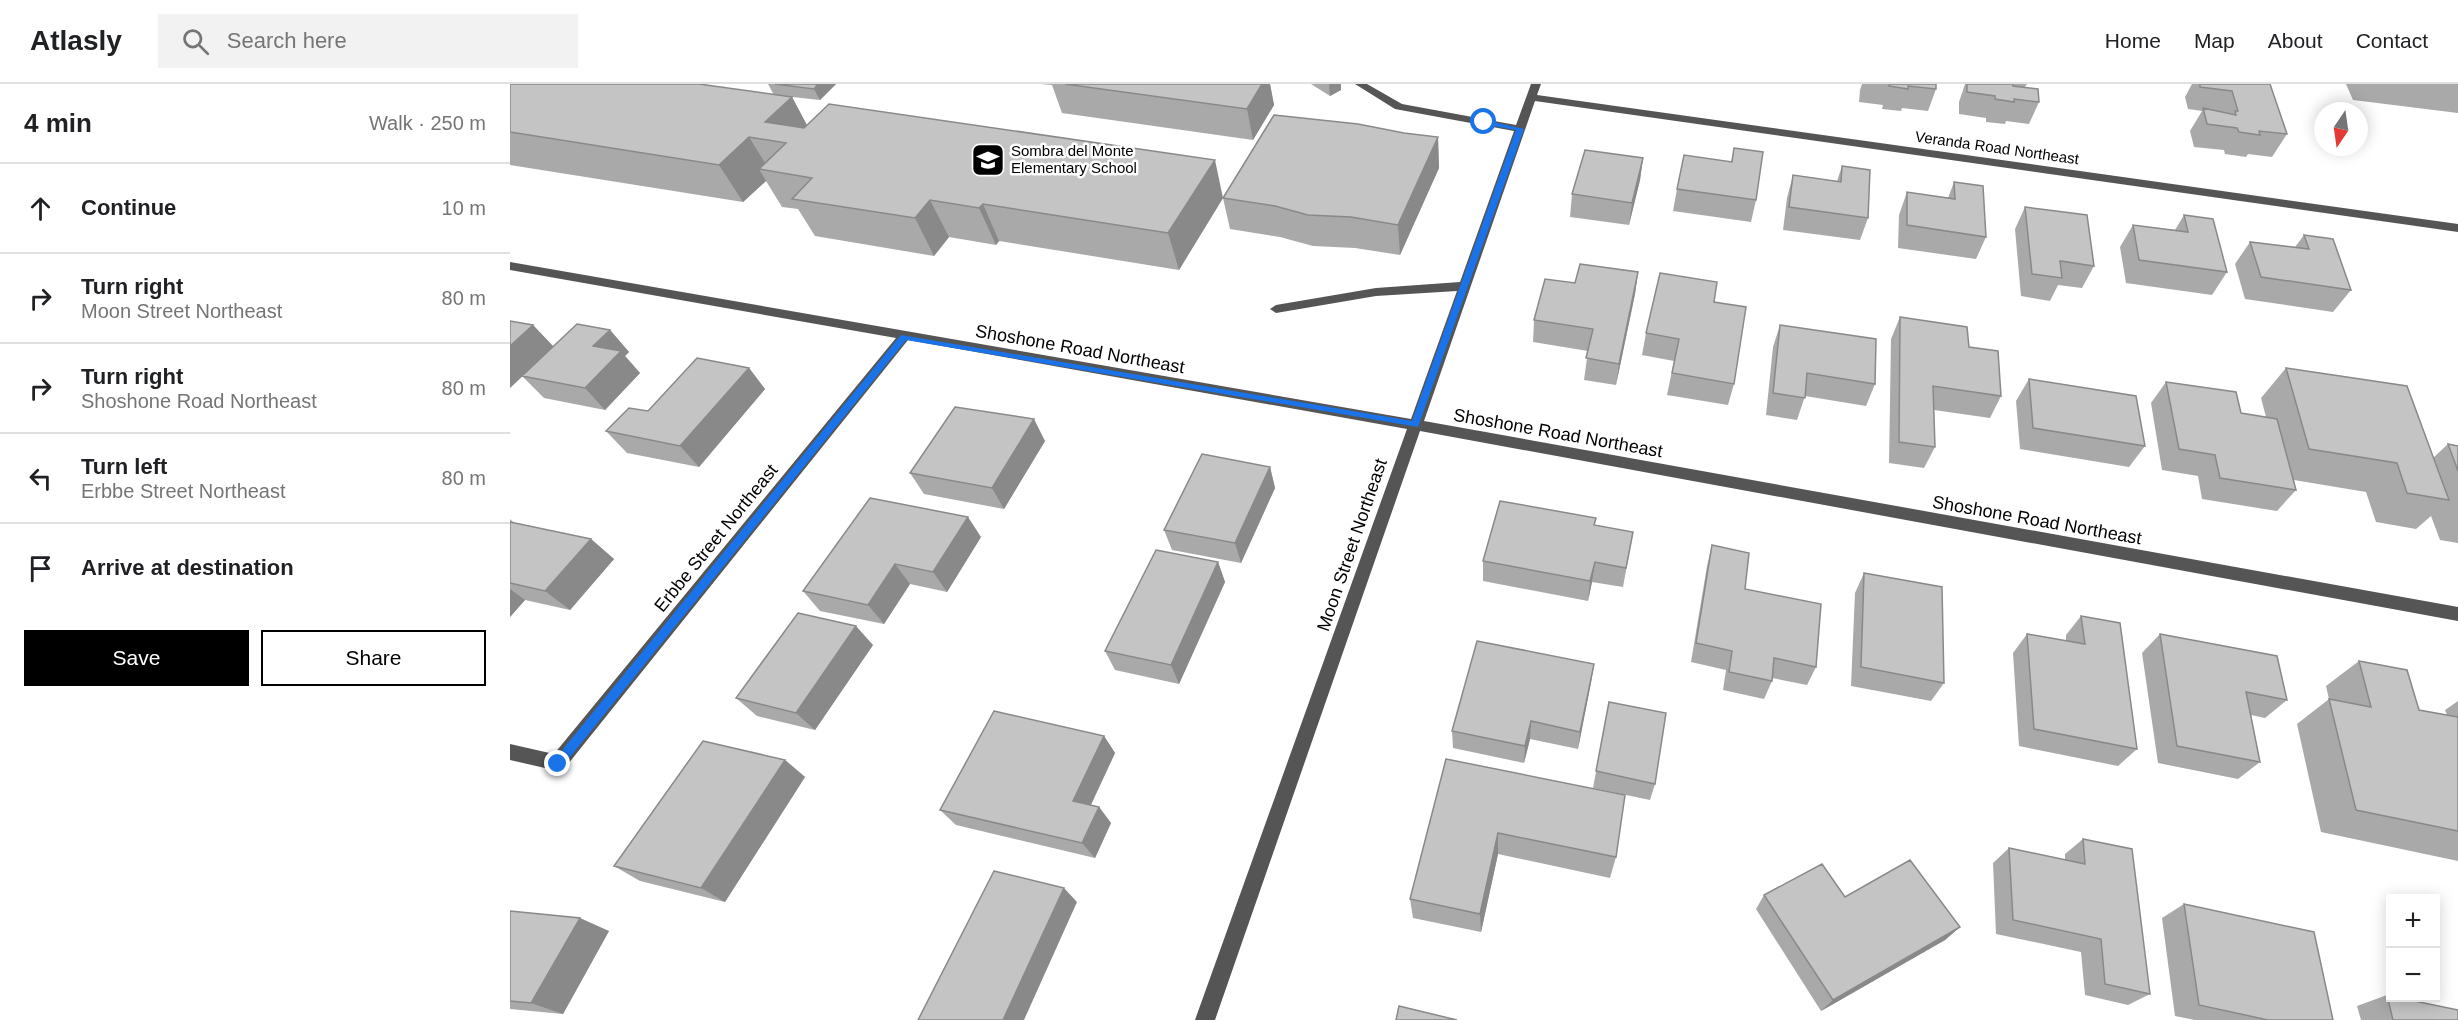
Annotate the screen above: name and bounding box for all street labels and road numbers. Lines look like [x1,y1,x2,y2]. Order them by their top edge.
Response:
street label: Veranda Road Northeast [1914,128,2081,168]
street label: Shoshone Road Northeast [974,321,1186,377]
street label: Shoshone Road Northeast [1452,405,1664,461]
street label: Moon Street Northeast [1313,456,1391,634]
street label: Erbbe Street Northeast [650,460,782,616]
street label: Shoshone Road Northeast [1931,492,2143,548]

